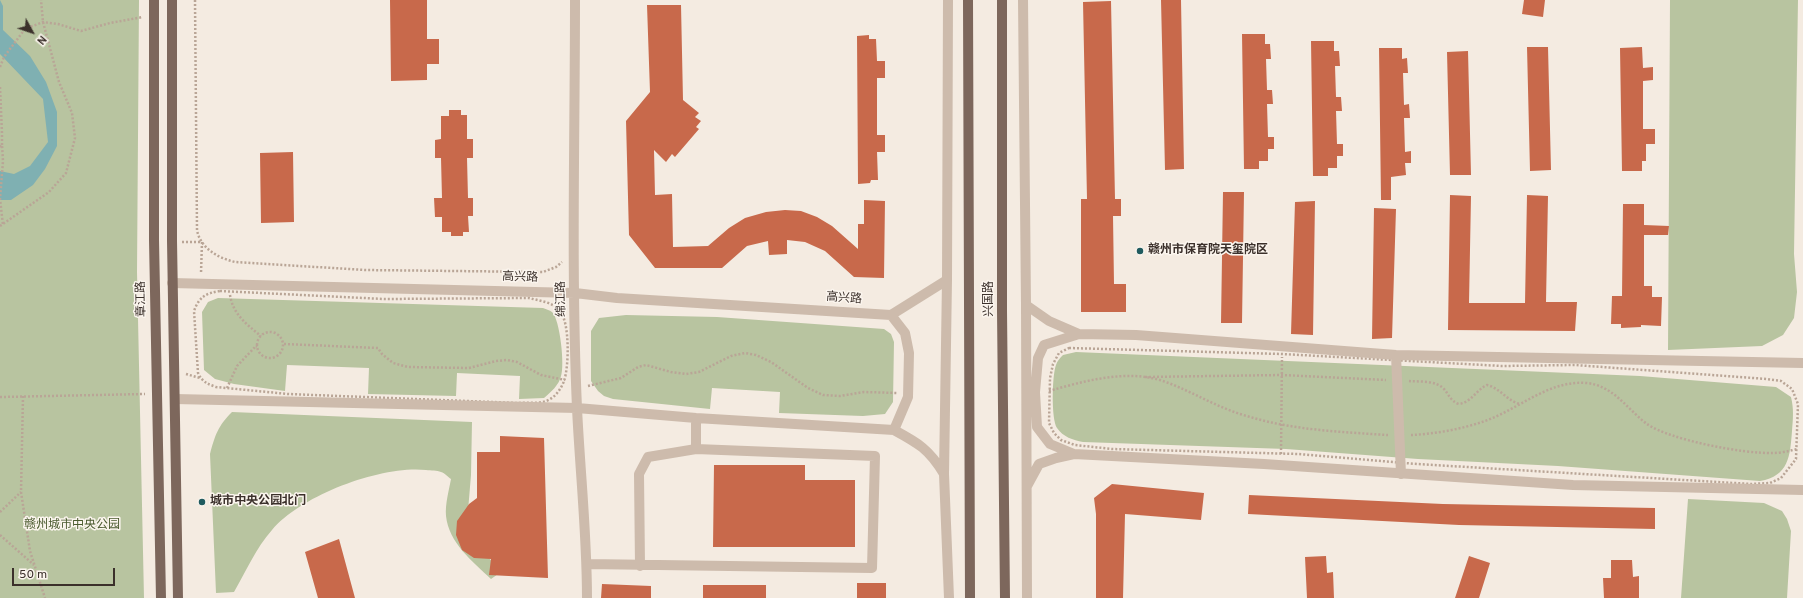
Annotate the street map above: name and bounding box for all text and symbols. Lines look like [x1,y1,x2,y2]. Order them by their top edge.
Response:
north arrow [12,12,52,52]
text: N [33,32,49,47]
place label: 赣州市保育院天玺院区 [1148,244,1268,258]
marker: 赣州市保育院天玺院区 [1135,246,1145,256]
street label: 高兴路 [502,270,538,286]
street label: 章江路 [134,281,150,317]
street label: 绵江路 [554,281,570,317]
street label: 兴国路 [983,281,997,317]
street label: 高兴路 [826,291,862,307]
place label: 城市中央公园北门 [210,495,306,509]
marker: 城市中央公园北门 [197,497,207,507]
park label: 赣州城市中央公园 [24,519,120,533]
scale bar [14,560,117,586]
text: 50 m [19,567,47,583]

